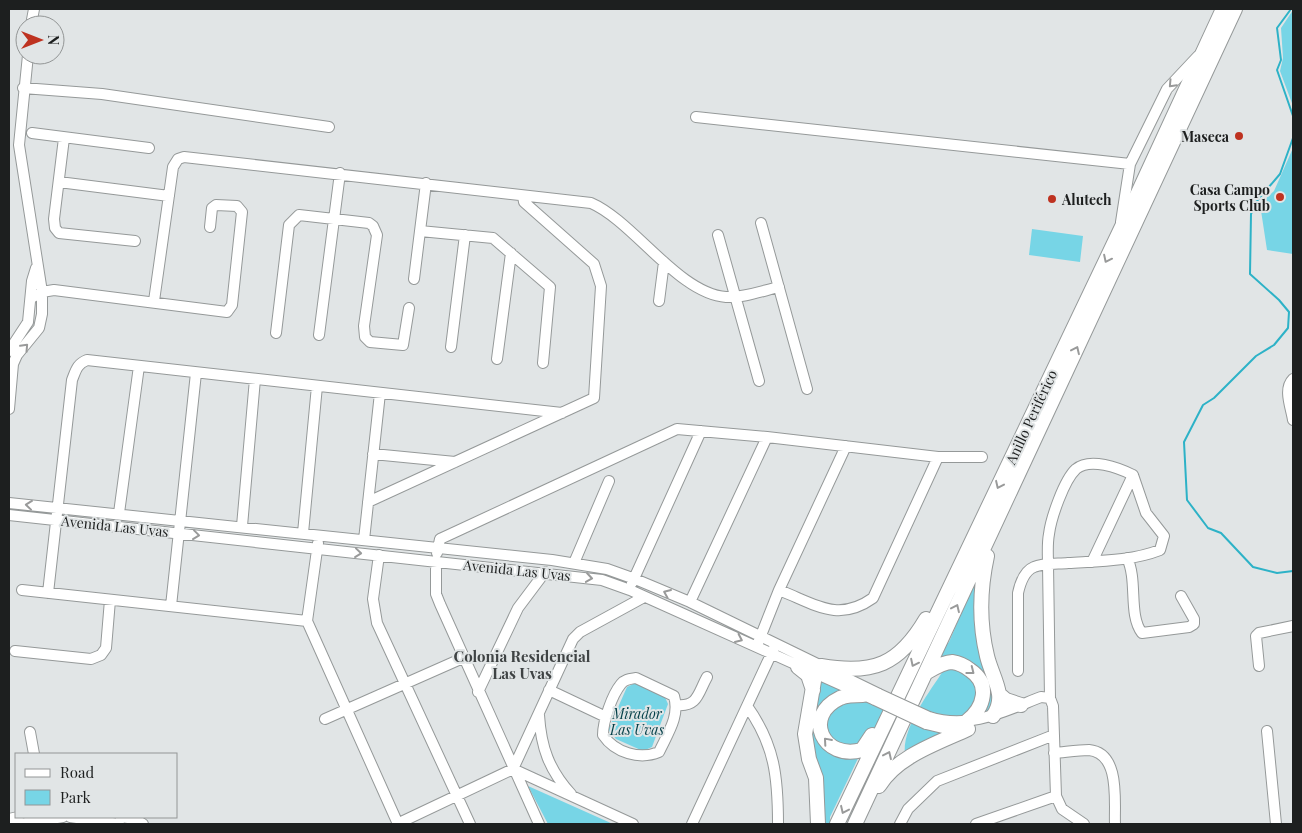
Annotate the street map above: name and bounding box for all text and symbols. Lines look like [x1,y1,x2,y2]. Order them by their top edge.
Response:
north arrow [15,15,65,65]
text: N [44,35,63,45]
one-way arrow [1169,78,1178,87]
place label: Maseca [1181,127,1230,146]
marker: Maseca [1233,130,1245,142]
place label: Casa Campo Sports Club [1190,180,1270,215]
place label: Alutech [1061,190,1112,209]
marker: Casa Campo Sports Club [1274,191,1286,203]
marker: Alutech [1046,193,1058,205]
one-way arrow [1102,254,1113,263]
one-way arrow [19,343,28,352]
one-way arrow [1070,346,1081,355]
street label: Anillo Periférico [1000,366,1061,468]
one-way arrow [995,480,1006,489]
one-way arrow [24,499,32,510]
street label: Avenida Las Uvas [59,511,170,541]
one-way arrow [193,529,201,540]
one-way arrow [354,547,362,558]
street label: Avenida Las Uvas [461,555,572,585]
one-way arrow [585,572,593,583]
one-way arrow [663,588,671,598]
one-way arrow [950,604,961,613]
one-way arrow [734,633,743,644]
district label: Colonia Residencial Las Uvas [454,646,591,683]
one-way arrow [910,658,920,667]
one-way arrow [966,665,975,674]
park label: Mirador Las Uvas [609,704,665,739]
one-way arrow [823,737,832,746]
one-way arrow [881,751,892,760]
legend [15,753,178,818]
text: Road [60,762,94,782]
text: Park [60,787,92,807]
one-way arrow [840,804,850,813]

